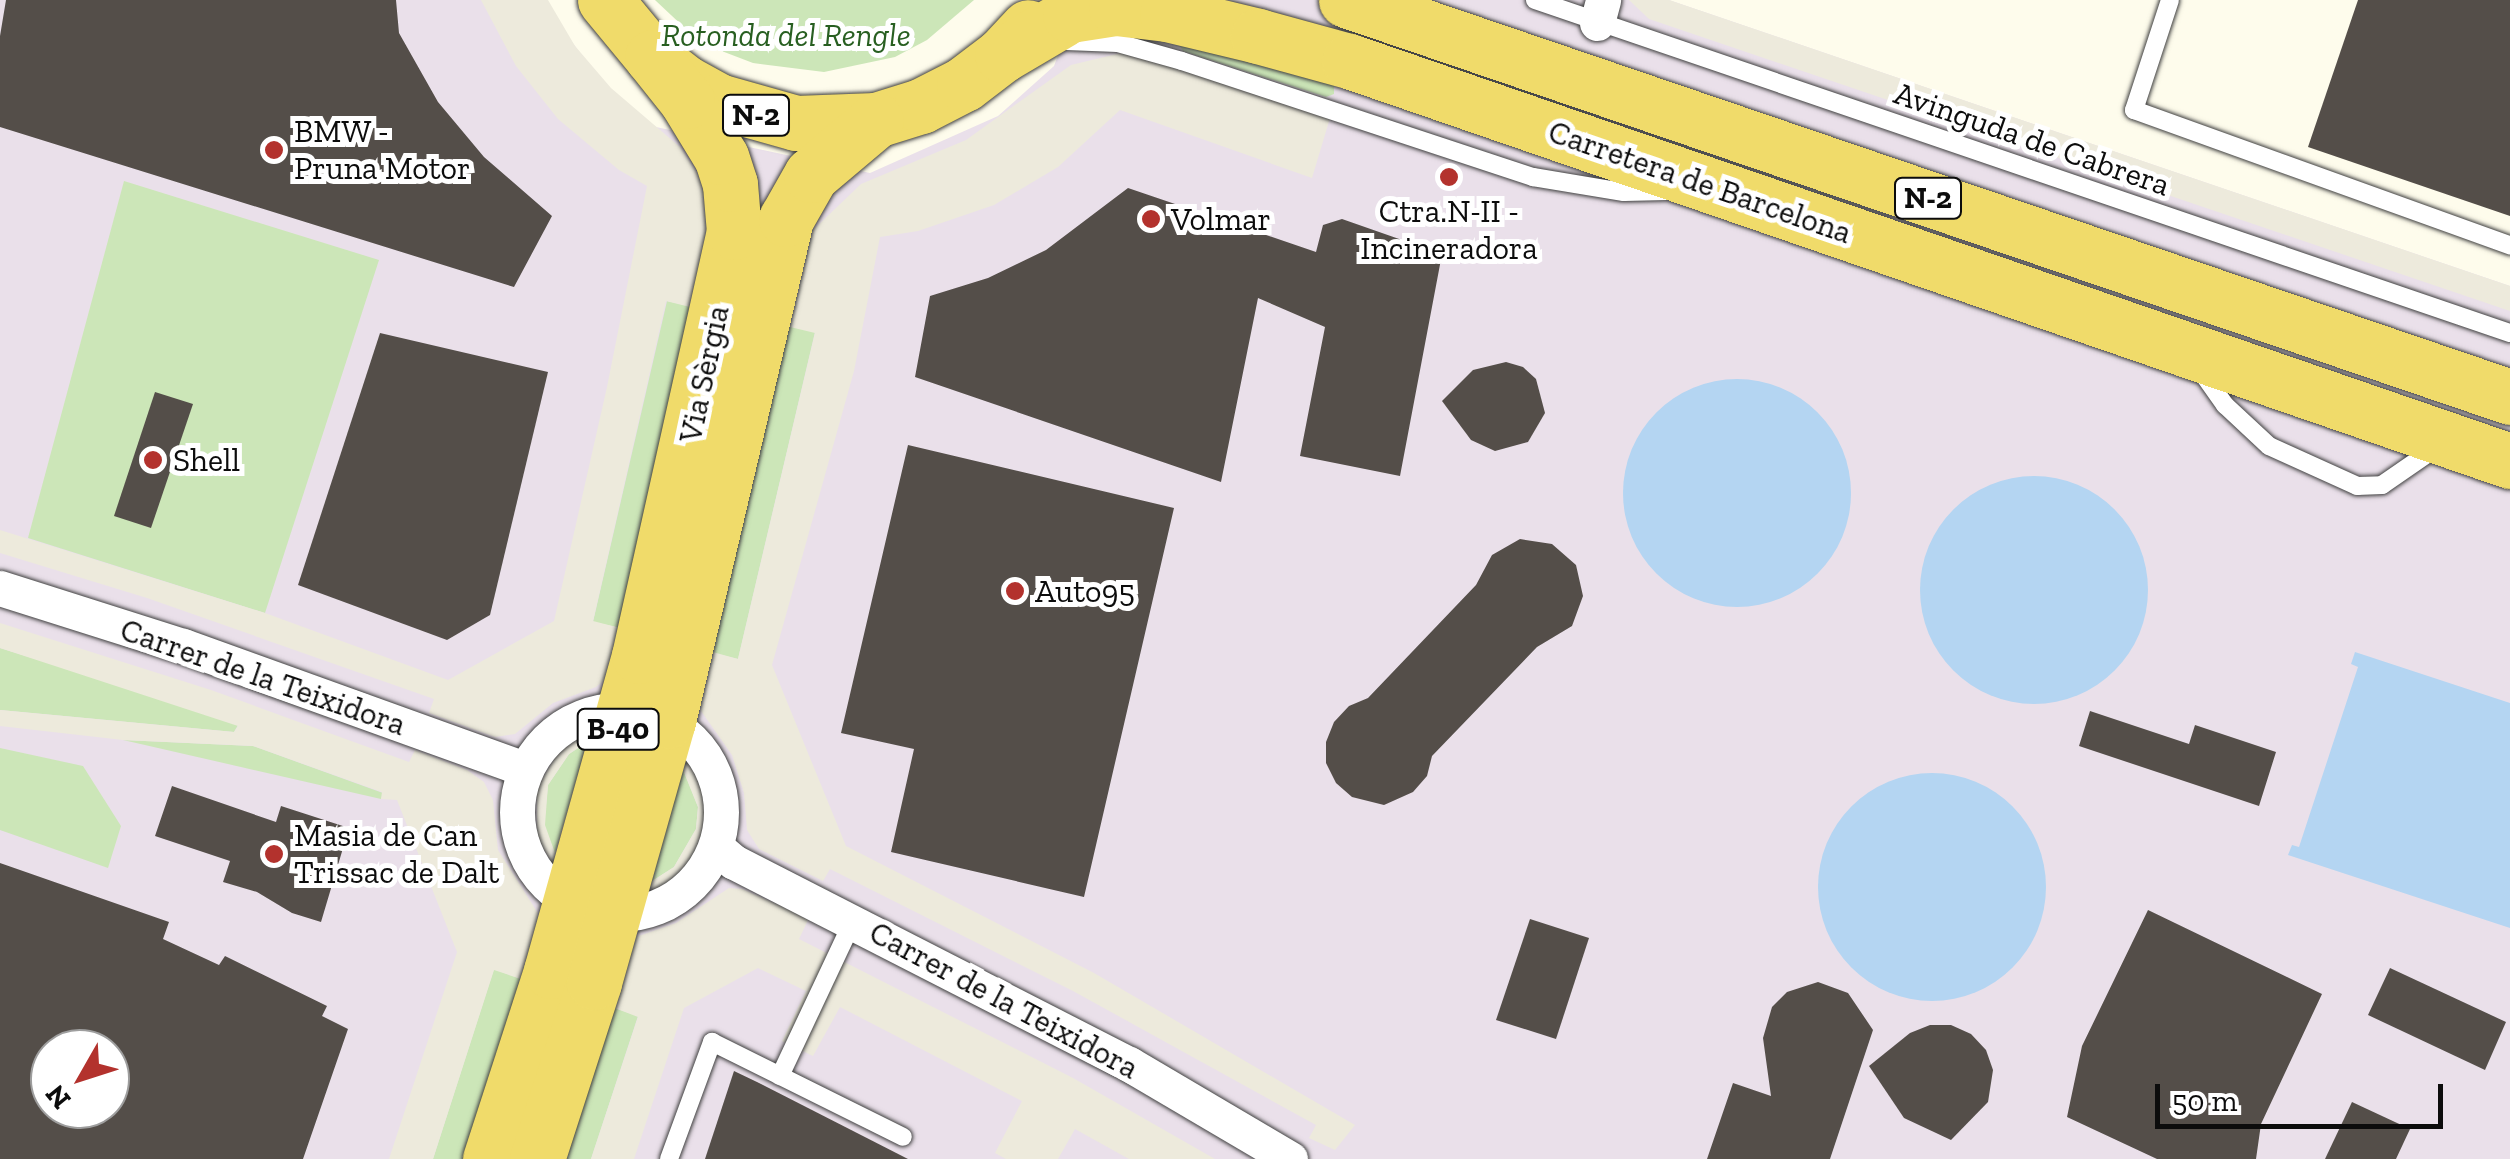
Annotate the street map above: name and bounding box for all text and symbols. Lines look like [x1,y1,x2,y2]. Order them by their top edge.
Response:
park label: Rotonda del Rengle [661,16,911,54]
street label: Avinguda de Cabrera [1889,74,2175,204]
road number: N-2 [721,90,791,140]
street label: Carretera de Barcelona [1544,112,1856,252]
place label: BMW - Pruna Motor [294,113,470,188]
marker: BMW - Pruna Motor [263,139,285,161]
marker: Ctra.N-II - Incineradora [1438,166,1460,188]
road number: N-2 [1893,173,1963,223]
place label: Ctra.N-II - Incineradora [1360,193,1538,268]
place label: Volmar [1171,200,1271,238]
marker: Volmar [1140,208,1162,230]
street label: Via Sèrgia [671,302,737,446]
place label: Shell [173,441,240,479]
marker: Shell [142,449,164,471]
place label: Auto95 [1035,572,1135,610]
marker: Auto95 [1004,580,1026,602]
street label: Carrer de la Teixidora [115,610,411,744]
road number: B-40 [576,704,660,754]
place label: Masia de Can Trissac de Dalt [294,817,499,892]
marker: Masia de Can Trissac de Dalt [263,843,285,865]
street label: Carrer de la Teixidora [863,913,1145,1087]
north arrow [30,1029,130,1129]
scale bar [2160,1064,2448,1126]
text: N [38,1078,77,1116]
text: 50 m [2172,1083,2237,1119]

